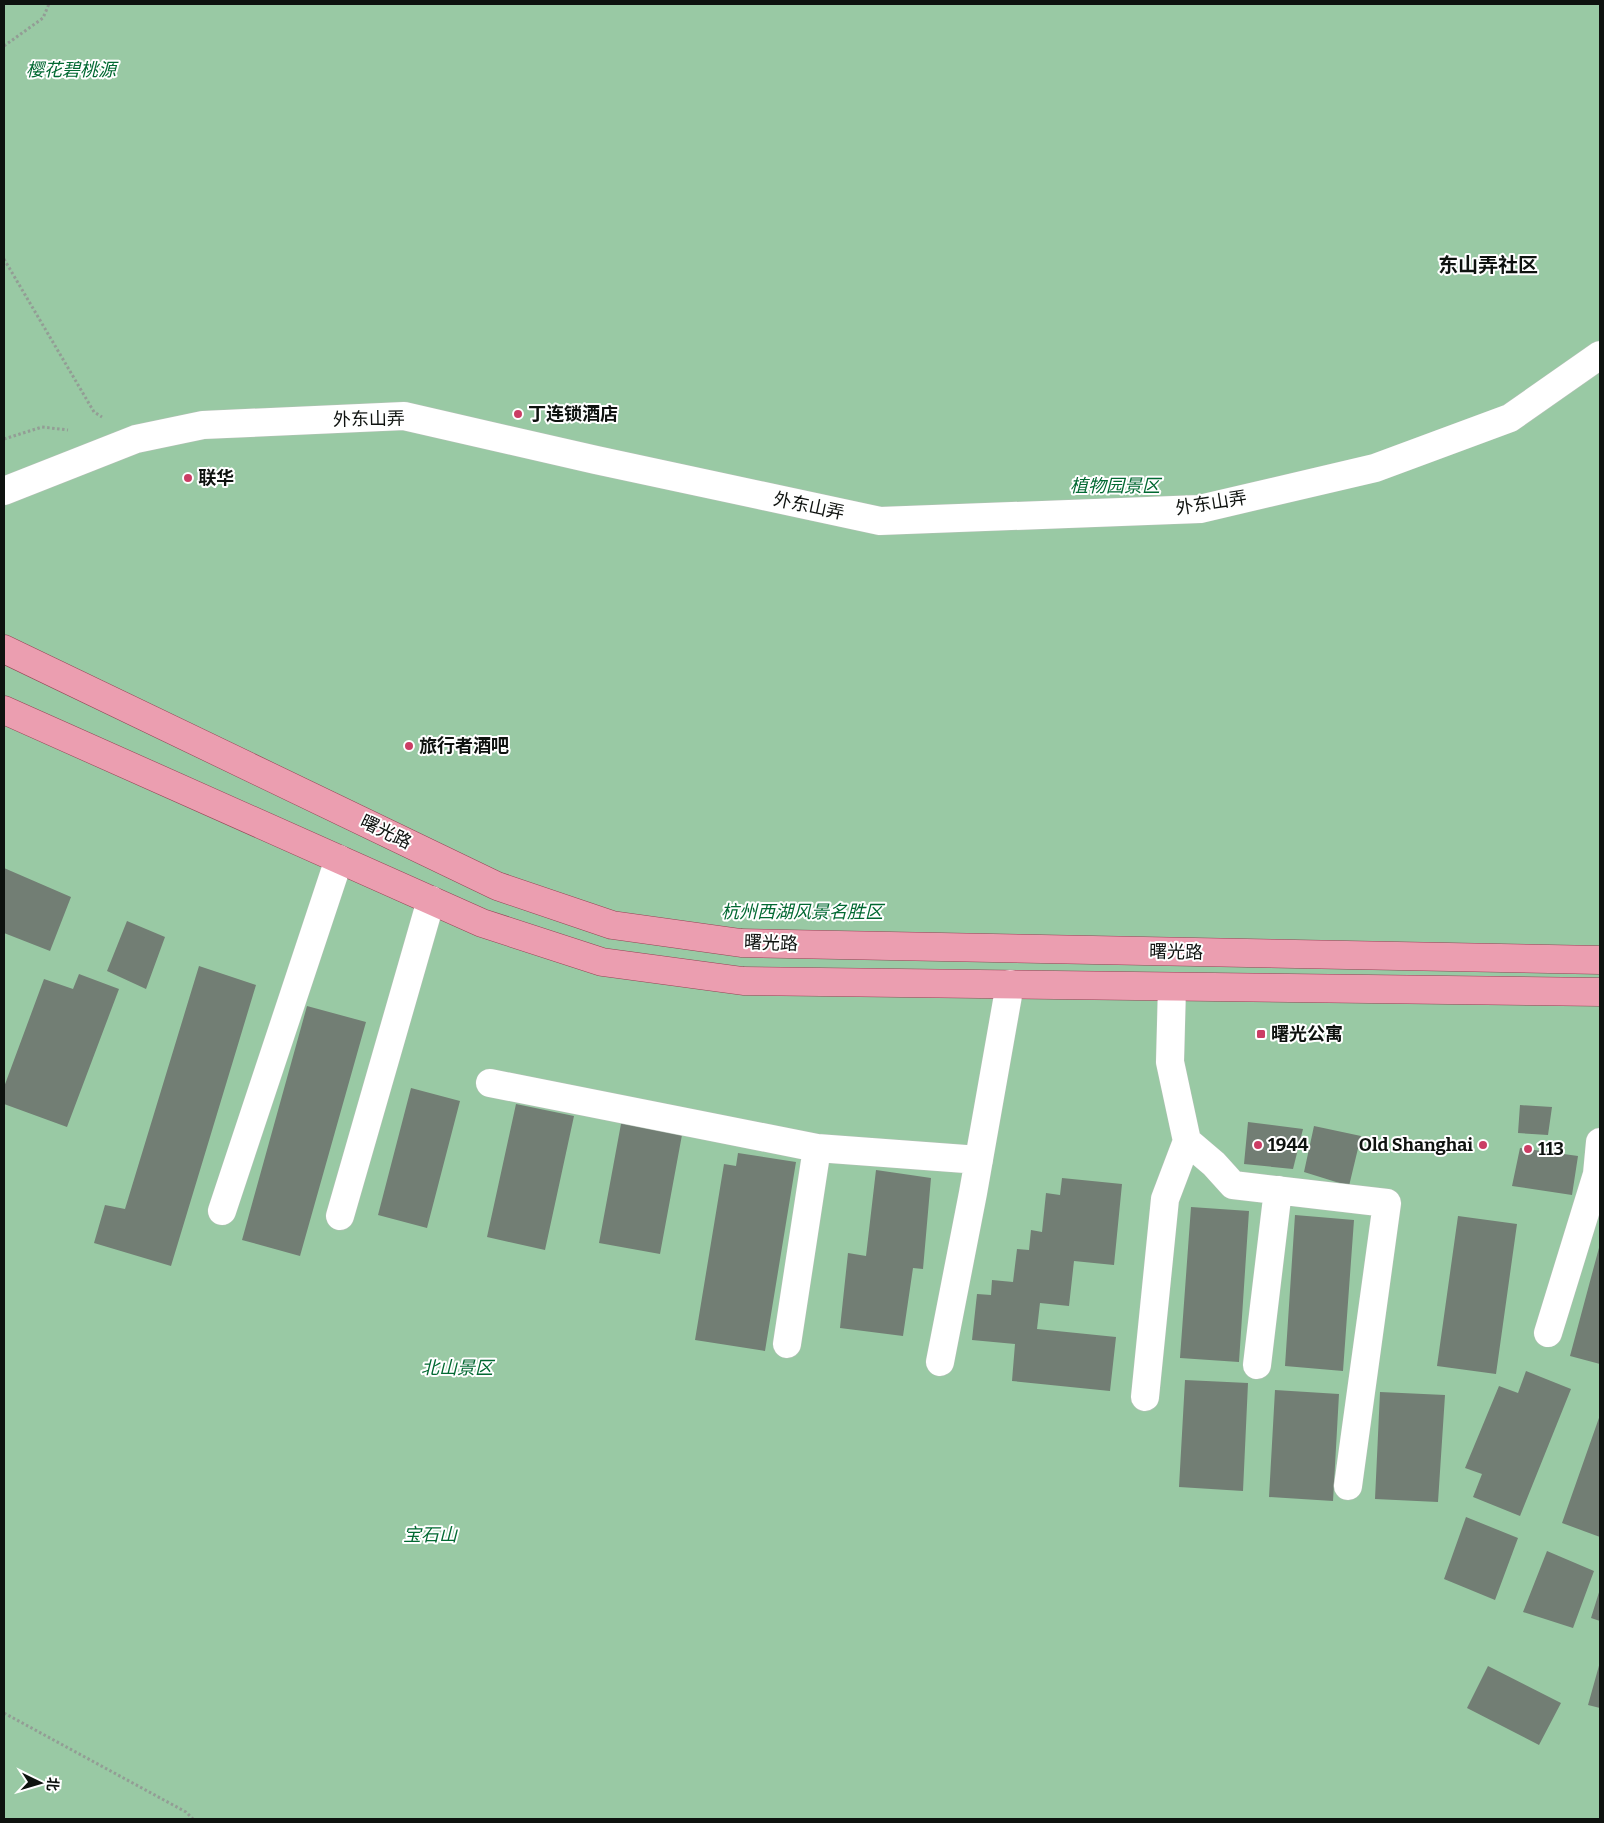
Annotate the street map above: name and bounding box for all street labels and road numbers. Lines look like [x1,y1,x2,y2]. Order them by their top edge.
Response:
street label: 外东山弄 [333,407,405,431]
street label: 外东山弄 [1174,487,1248,519]
street label: 外东山弄 [771,488,847,524]
street label: 曙光路 [357,810,415,854]
street label: 曙光路 [744,931,798,955]
street label: 曙光路 [1149,941,1203,963]

